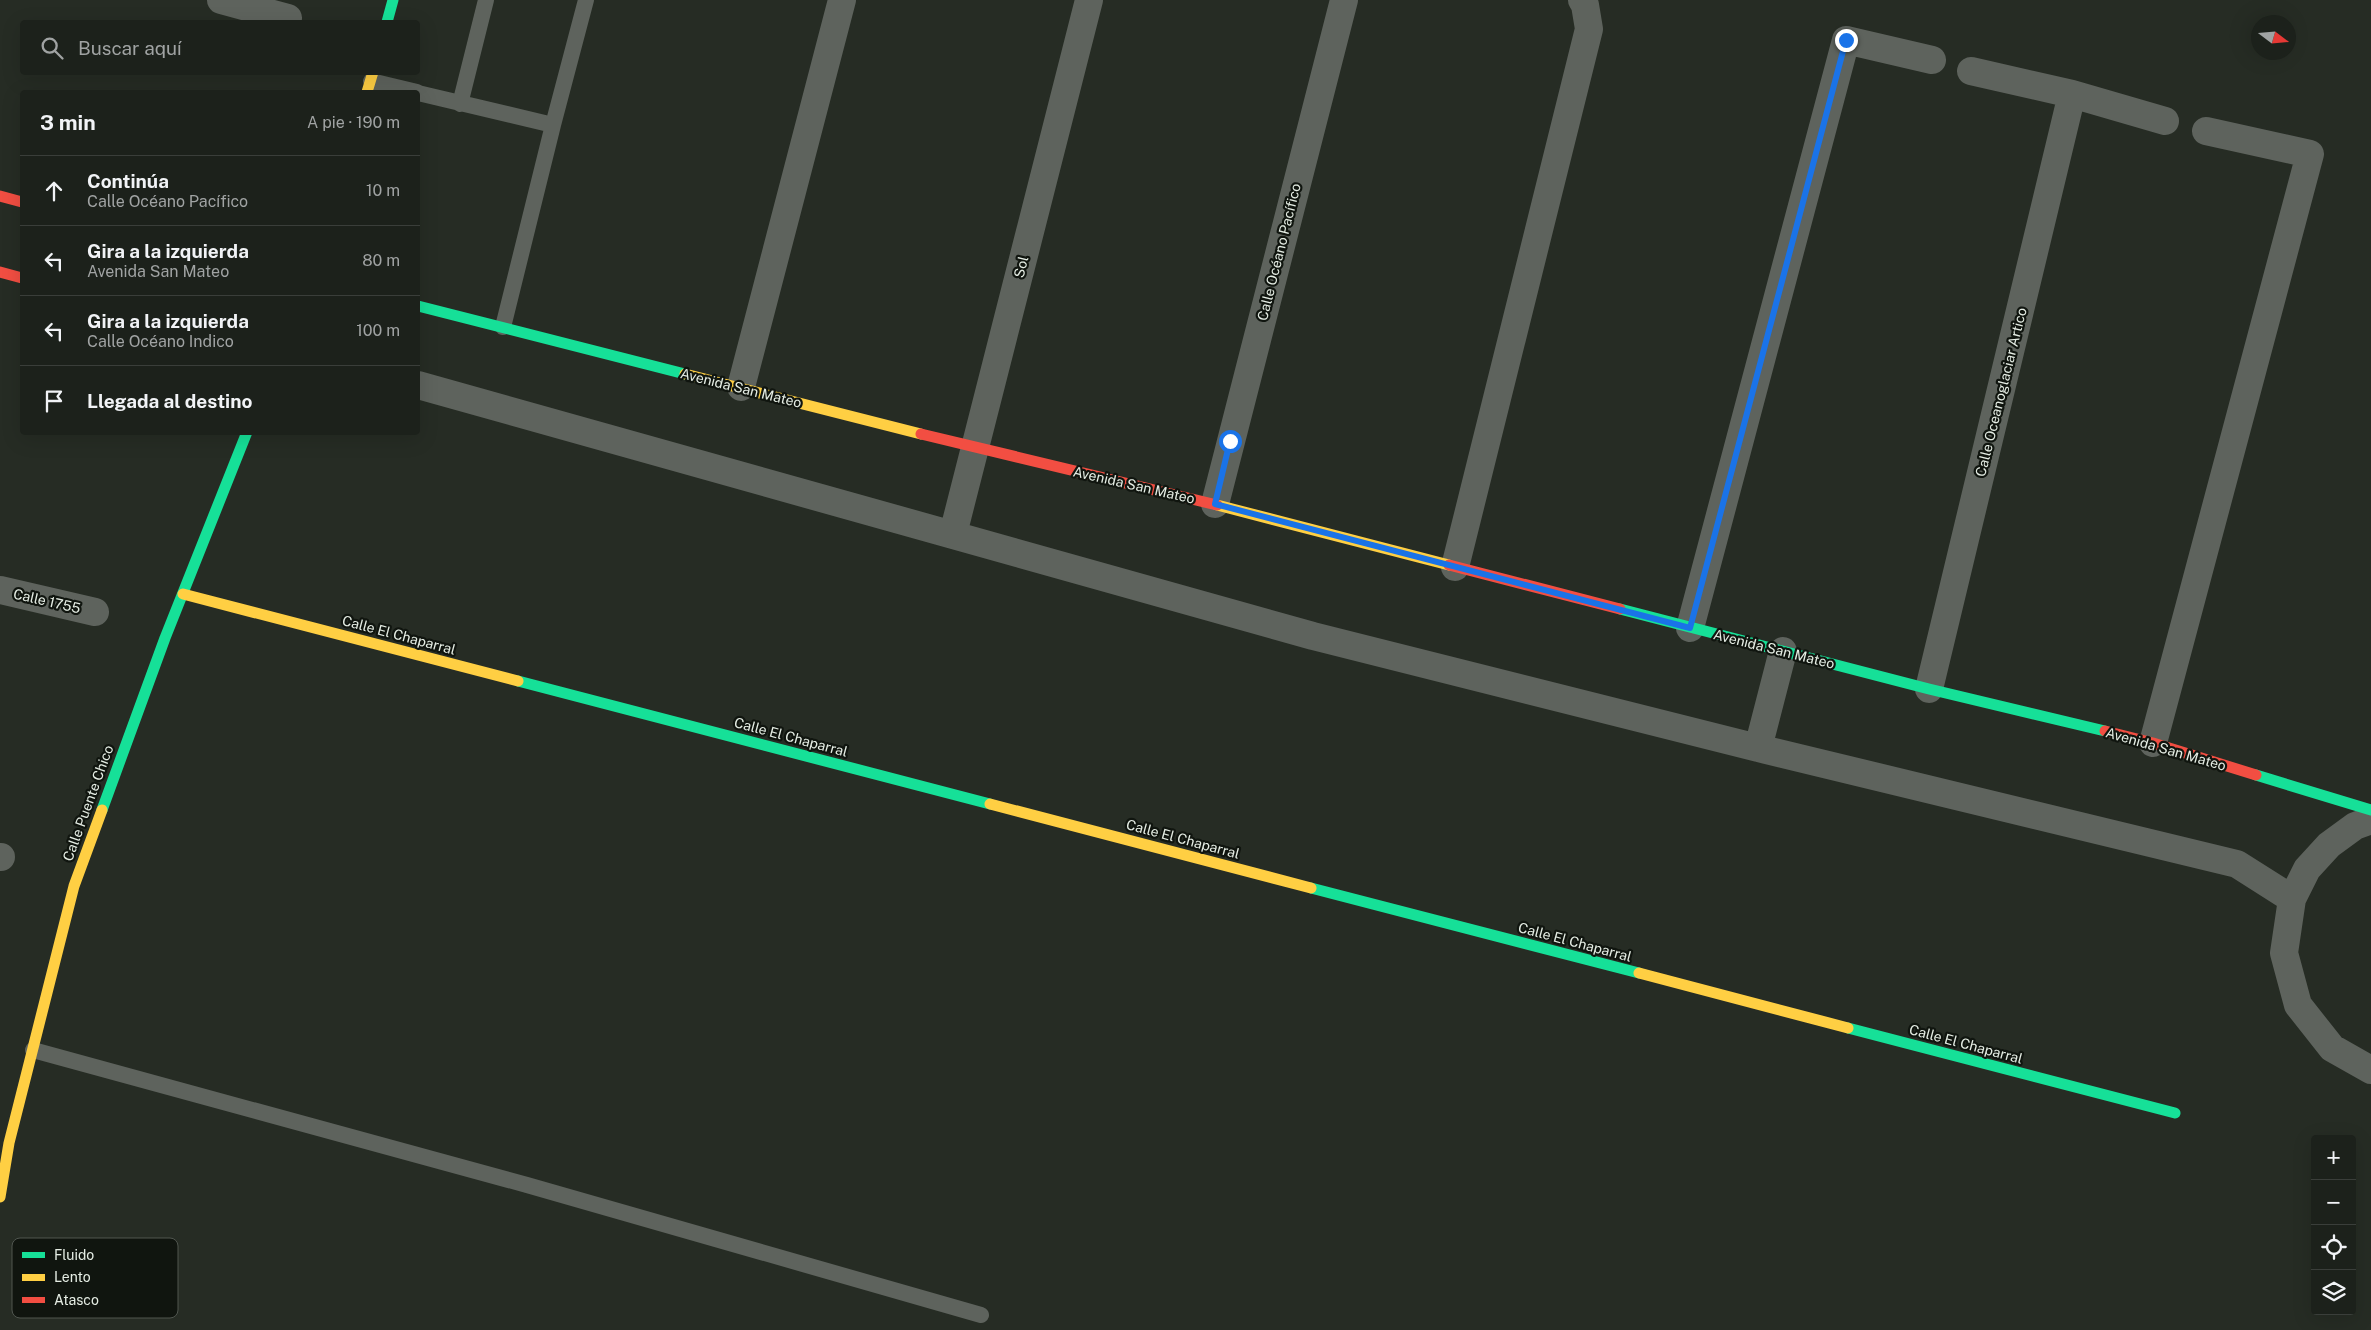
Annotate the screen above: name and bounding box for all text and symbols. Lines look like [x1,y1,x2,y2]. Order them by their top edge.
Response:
north arrow [2251,15,2296,60]
search box [20,20,420,75]
route end [1835,29,1858,52]
icon: search [38,34,66,62]
text: Buscar aquí [78,37,182,59]
text: 3 min [40,110,96,135]
text: A pie · 190 m [307,113,400,132]
text: Continúa [87,170,169,192]
icon: ahead [40,177,68,205]
text: 10 m [366,181,400,200]
street label: Calle Océano Pacífico [1254,182,1304,322]
text: Calle Océano Pacífico [87,192,248,211]
text: Gira a la izquierda [87,240,249,262]
icon: left [40,247,68,275]
text: 80 m [362,251,400,270]
street label: Sol [1011,255,1031,279]
text: Avenida San Mateo [87,262,229,281]
street label: Calle Oceanoglaciar Artico [1972,306,2030,478]
text: Gira a la izquierda [87,310,249,332]
icon: left [40,317,68,345]
text: 100 m [356,321,400,340]
text: Calle Océano Indico [87,332,234,351]
street label: Avenida San Mateo [679,365,803,411]
icon: arrive [40,387,68,415]
text: Llegada al destino [87,390,252,412]
route start [1219,430,1242,453]
street label: Avenida San Mateo [1072,463,1197,507]
street label: Calle 1755 [12,586,82,617]
street label: Calle El Chaparral [341,612,457,658]
street label: Avenida San Mateo [1712,626,1836,672]
street label: Calle El Chaparral [733,714,849,760]
street label: Avenida San Mateo [2104,724,2228,774]
street label: Calle Puente Chico [60,743,116,863]
street label: Calle El Chaparral [1125,816,1241,862]
street label: Calle El Chaparral [1517,919,1633,965]
street label: Calle El Chaparral [1908,1021,2024,1067]
map controls [2311,1135,2356,1315]
button: + [2311,1135,2356,1180]
button: − [2311,1180,2356,1225]
button: locate [2311,1225,2356,1270]
legend [12,1238,178,1318]
text: Fluido [54,1247,94,1263]
text: Lento [54,1269,91,1285]
button: layers [2311,1270,2356,1315]
text: Atasco [54,1292,99,1308]

